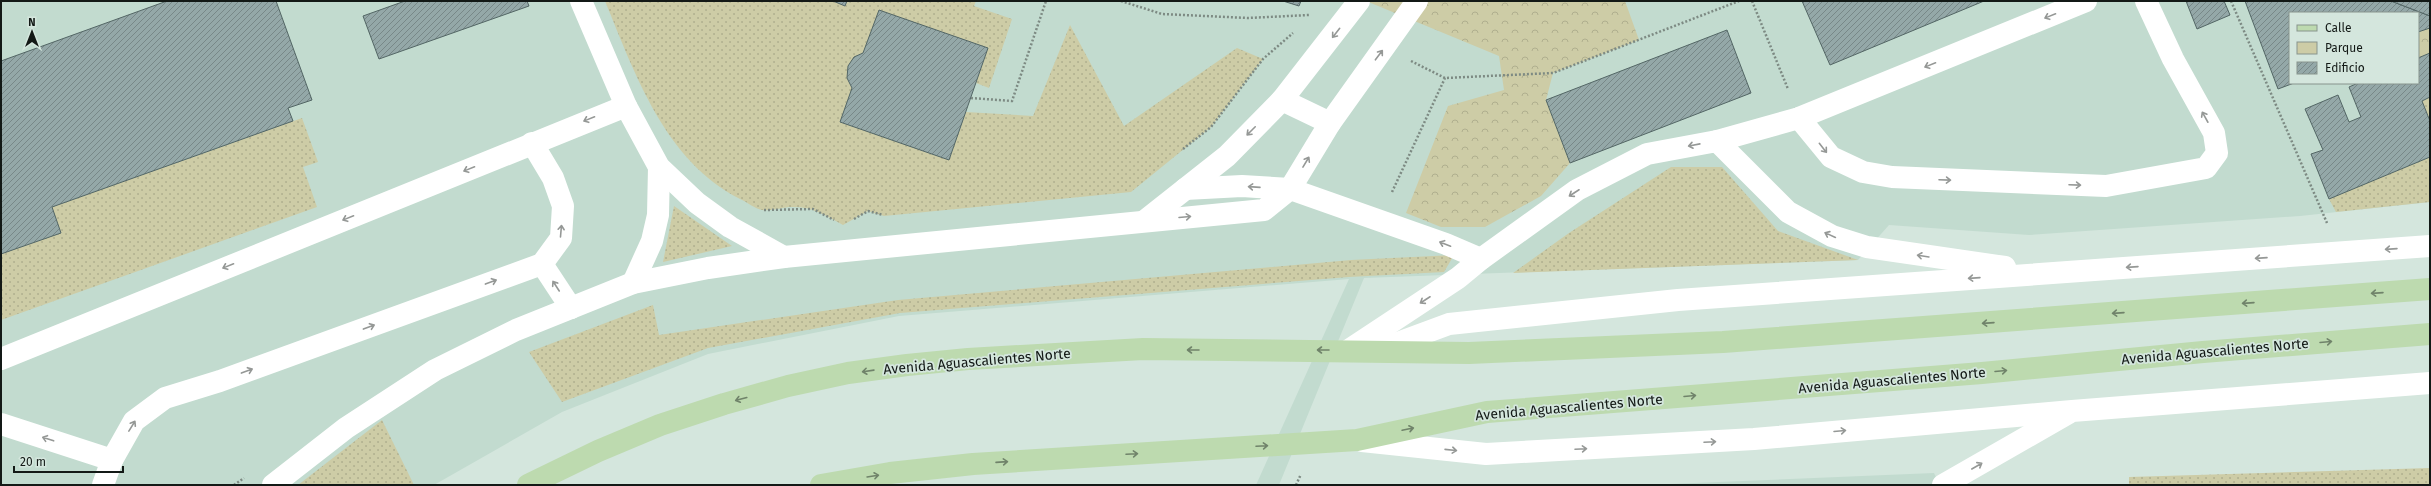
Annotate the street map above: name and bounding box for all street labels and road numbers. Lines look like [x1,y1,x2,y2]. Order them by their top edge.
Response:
street label: Avenida Aguascalientes Norte [2121,335,2309,368]
street label: Avenida Aguascalientes Norte [883,345,1071,378]
street label: Avenida Aguascalientes Norte [1798,364,1986,397]
street label: Avenida Aguascalientes Norte [1475,391,1663,424]

